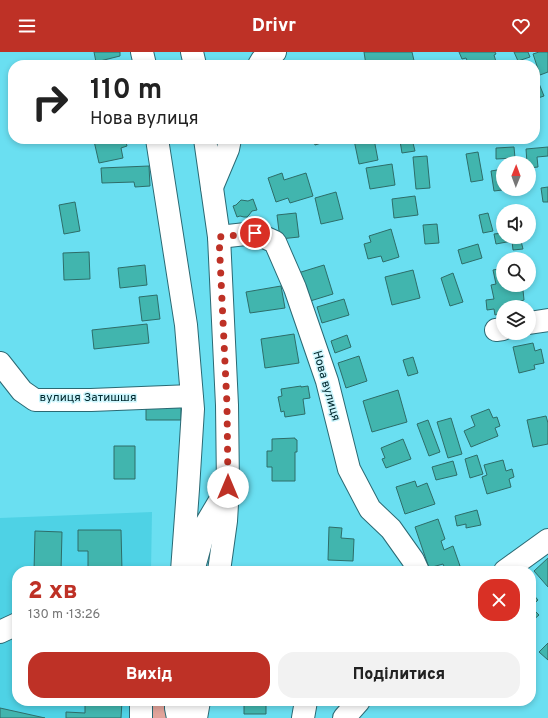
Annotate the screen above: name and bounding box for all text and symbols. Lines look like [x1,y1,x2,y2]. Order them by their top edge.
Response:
icon: menu [16,15,38,37]
text: Drivr [252,15,296,38]
icon: heart [510,15,532,37]
text: 110 m [90,73,162,109]
icon: right [24,76,76,128]
text: Нова вулиця [90,108,199,131]
north arrow [496,156,536,196]
map controls [496,156,536,340]
button: sound [496,204,536,244]
pin [238,216,272,250]
icon: arrive [244,222,266,244]
button: search [496,252,536,292]
button: layers [496,300,536,340]
street label: Нова вулиця [308,349,344,423]
street label: вулиця Затишшя [40,390,136,406]
position arrow [207,466,249,508]
text: 2 хв [28,577,78,607]
button: close [478,579,520,621]
text: 130 m · 13:26 [28,607,100,623]
button: Вихід [28,652,270,698]
button: Поділитися [278,652,520,698]

